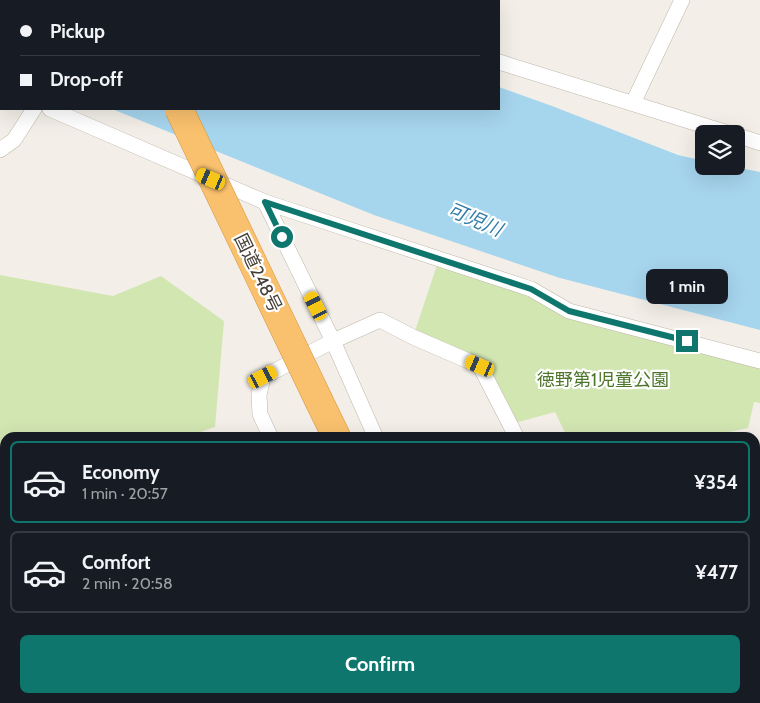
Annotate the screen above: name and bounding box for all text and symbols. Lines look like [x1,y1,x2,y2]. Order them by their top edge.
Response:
text: Pickup [50,20,105,43]
text: Drop-off [50,68,123,91]
map controls [695,125,745,175]
button: layers [695,125,745,175]
car [194,166,227,192]
water label: 可児川 [444,198,507,242]
route start [271,226,293,248]
street label: 国道248号 [230,230,286,316]
callout: 1 min [646,268,728,304]
text: 1 min [669,277,705,296]
car [302,289,329,323]
route end [676,330,698,352]
car [463,353,496,379]
car [246,364,279,390]
park label: 徳野第1児童公園 [537,369,669,391]
icon: car [22,460,67,505]
text: Economy [82,461,160,484]
text: ¥354 [694,471,738,494]
text: 1 min · 20:57 [82,484,168,503]
icon: car [22,550,67,595]
text: Comfort [82,551,151,574]
text: ¥477 [695,561,738,584]
text: 2 min · 20:58 [82,574,173,593]
button: Confirm [20,635,740,693]

